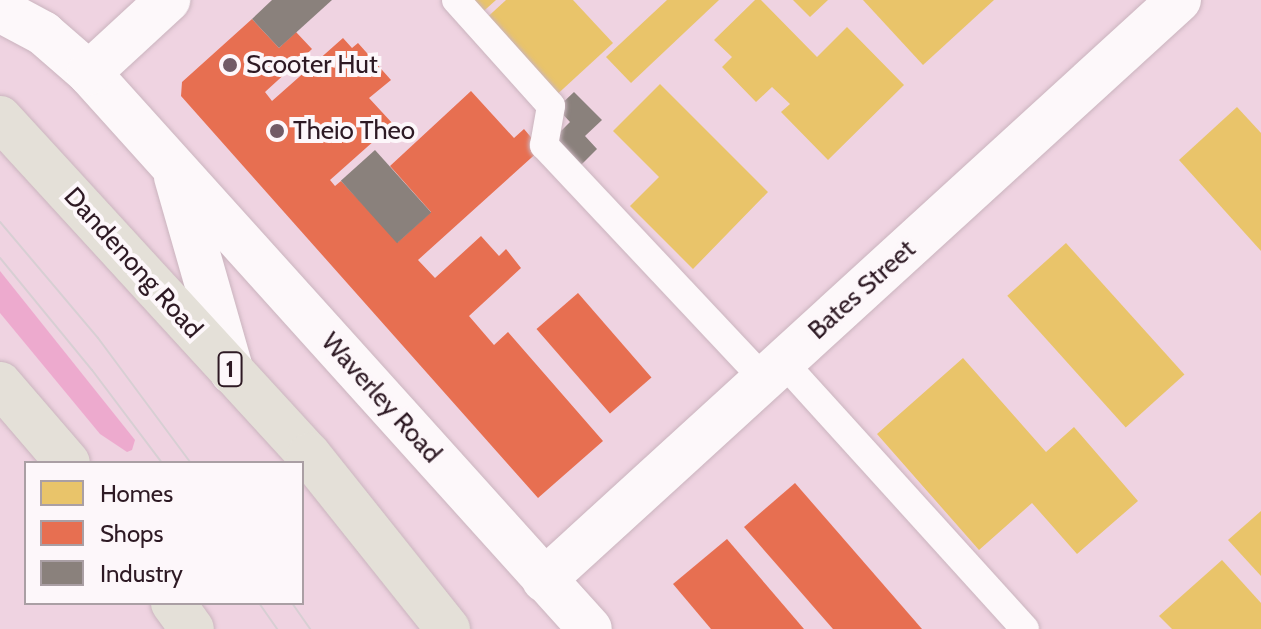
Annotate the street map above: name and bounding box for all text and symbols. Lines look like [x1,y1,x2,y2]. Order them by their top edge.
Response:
place label: Scooter Hut [246,49,378,81]
marker: Scooter Hut [221,56,239,74]
place label: Theio Theo [293,115,415,147]
marker: Theio Theo [268,122,286,140]
street label: Dandenong Road [57,181,209,345]
street label: Bates Street [802,234,922,346]
street label: Waverley Road [314,327,448,469]
road number: 1 [216,349,244,389]
legend [24,461,304,605]
text: Homes [100,479,173,508]
text: Shops [100,519,163,548]
text: Industry [100,559,183,588]

